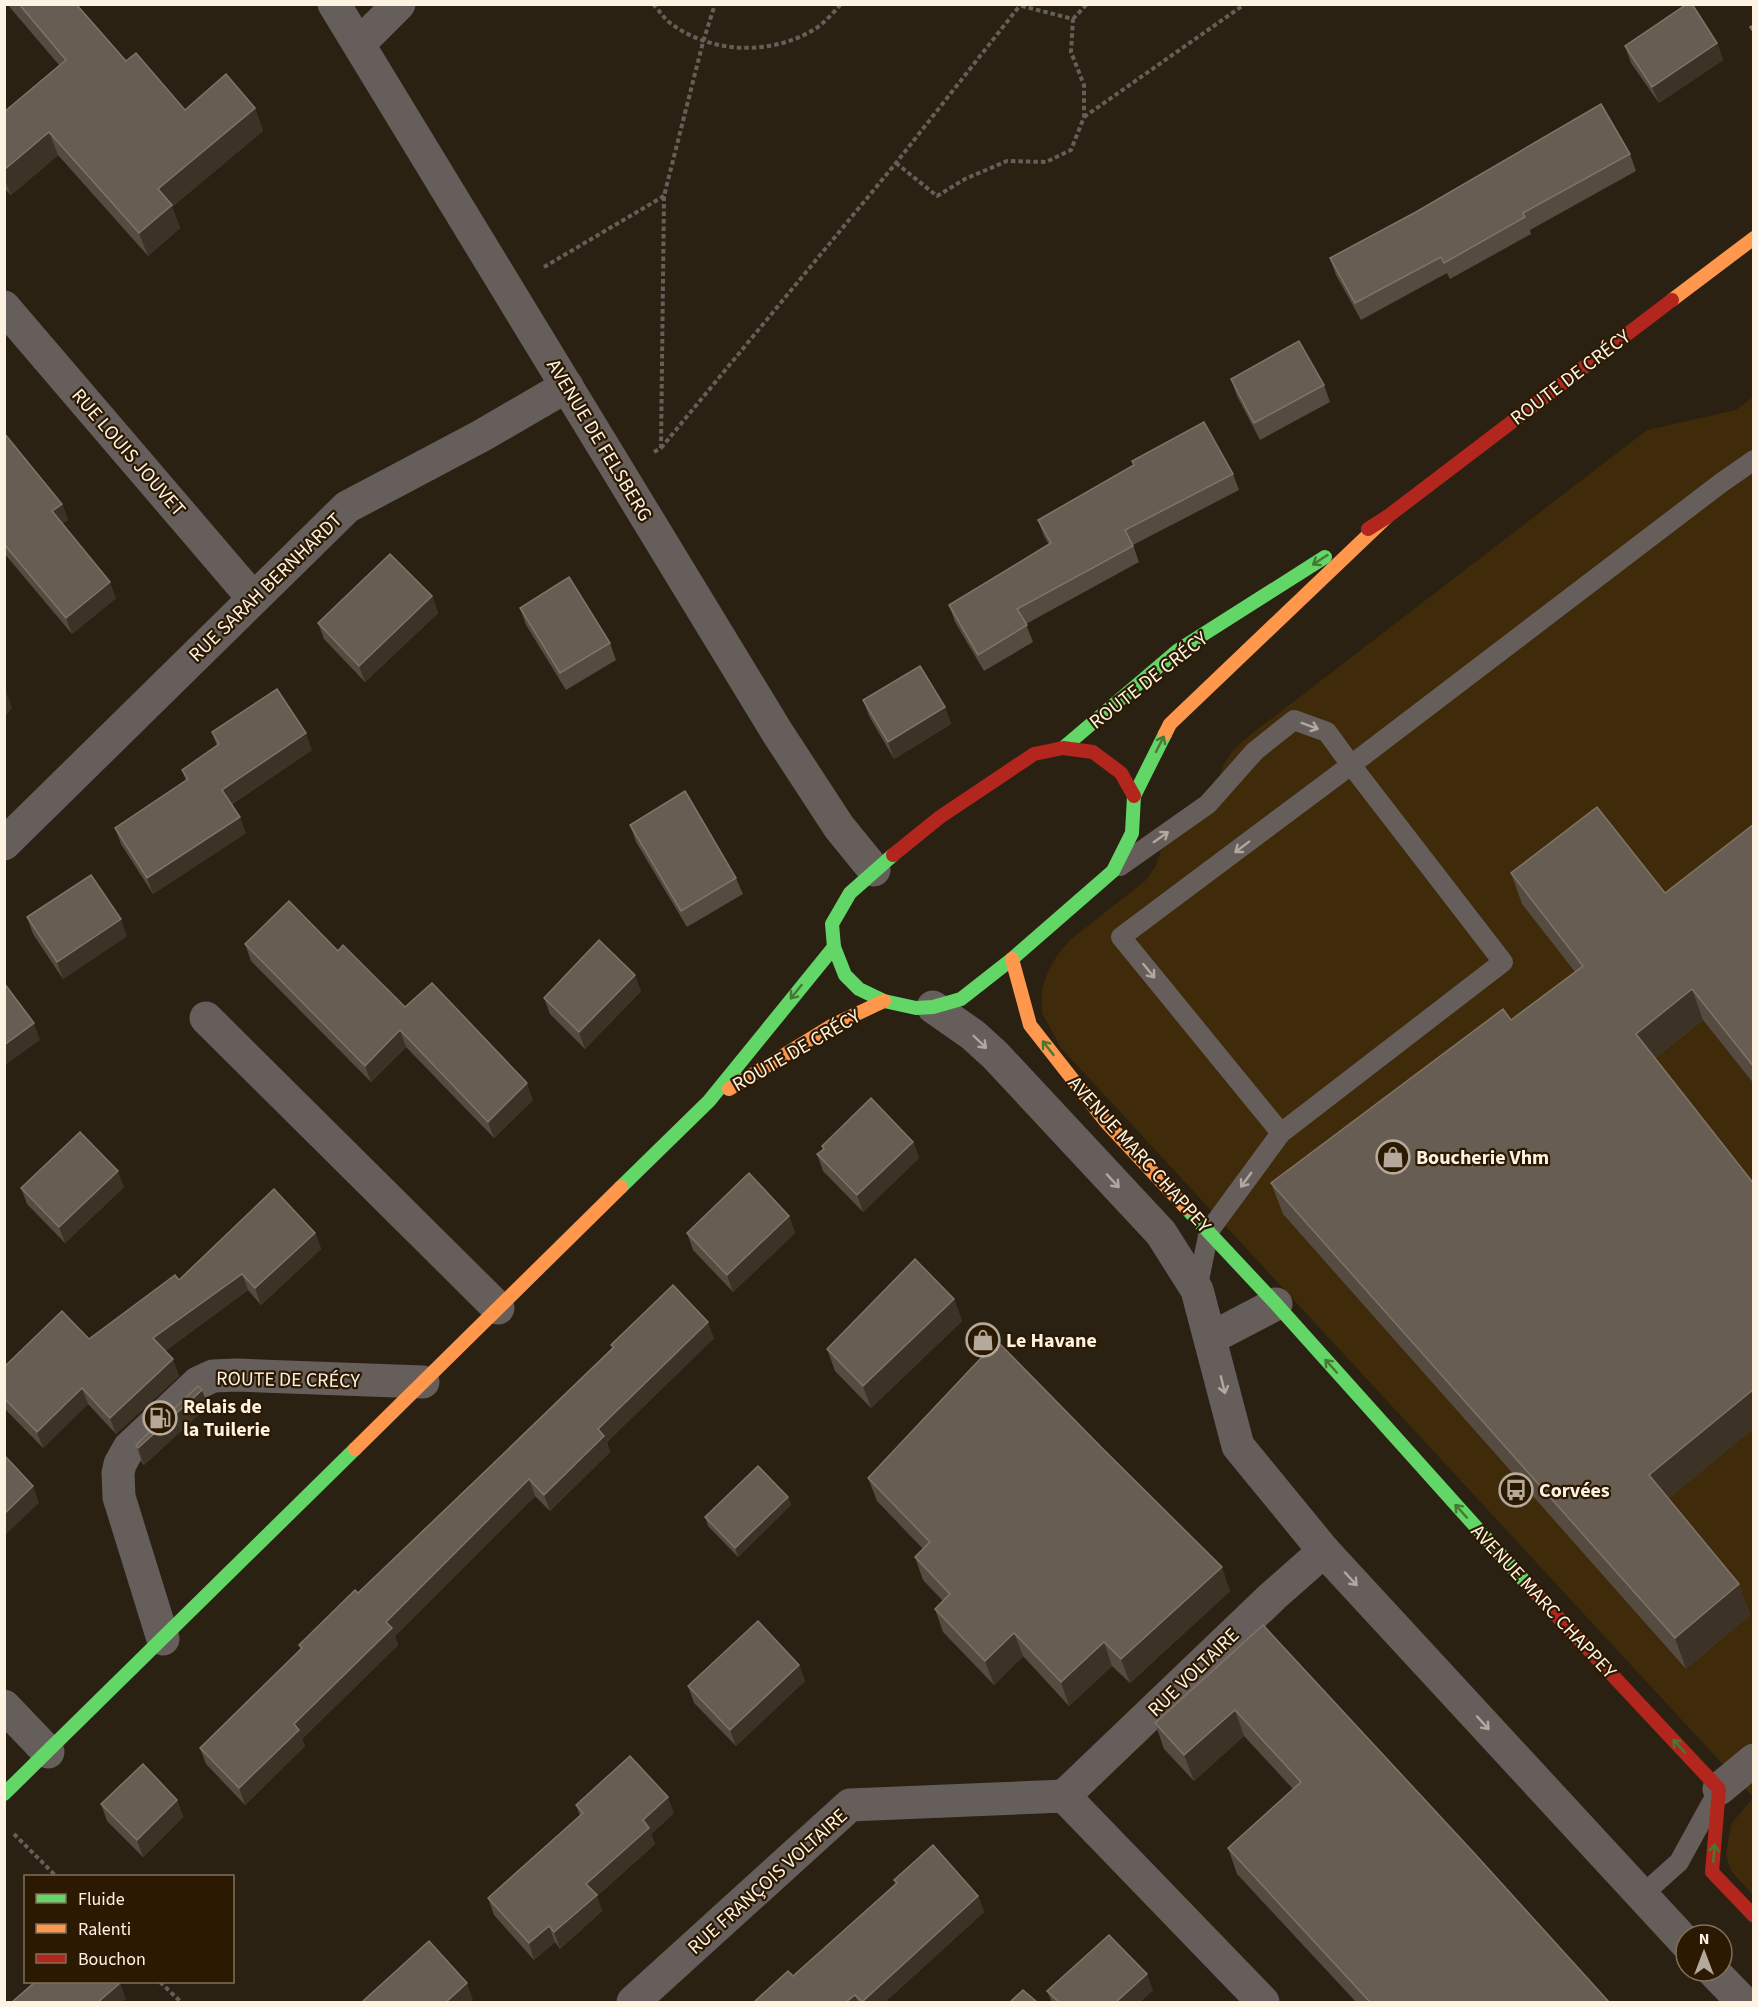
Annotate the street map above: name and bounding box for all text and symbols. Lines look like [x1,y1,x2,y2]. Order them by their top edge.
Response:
street label: ROUTE DE CRÉCY [1505,323,1637,432]
street label: AVENUE DE FELSBERG [539,354,659,527]
street label: RUE LOUIS JOUVET [65,383,192,523]
street label: RUE SARAH BERNHARDT [183,507,349,669]
one-way arrow [1312,554,1328,566]
street label: ROUTE DE CRÉCY [1083,625,1214,736]
one-way arrow [1300,722,1319,733]
one-way arrow [1154,736,1166,753]
one-way arrow [1153,831,1169,843]
one-way arrow [1234,840,1250,853]
one-way arrow [1142,963,1156,978]
one-way arrow [790,984,803,1000]
street label: ROUTE DE CRÉCY [727,1003,866,1099]
one-way arrow [973,1035,988,1049]
one-way arrow [1041,1040,1054,1056]
street label: AVENUE MARC CHAPPEY [1061,1070,1218,1239]
shop icon: Boucherie Vhm [1375,1139,1411,1175]
place label: Boucherie Vhm [1416,1144,1549,1172]
one-way arrow [1240,1172,1252,1188]
one-way arrow [1106,1174,1120,1189]
shop icon: Le Havane [965,1322,1001,1358]
place label: Le Havane [1006,1327,1097,1355]
one-way arrow [1324,1358,1338,1373]
street label: ROUTE DE CRÉCY [216,1365,361,1395]
one-way arrow [1217,1376,1229,1395]
place label: Relais de la Tuilerie [183,1393,270,1444]
fuel station icon: Relais de la Tuilerie [142,1400,178,1436]
bus stop icon: Corvées [1498,1472,1534,1508]
place label: Corvées [1539,1477,1610,1505]
one-way arrow [1454,1504,1468,1519]
street label: AVENUE MARC CHAPPEY [1464,1518,1623,1685]
one-way arrow [1344,1571,1358,1586]
street label: RUE VOLTAIRE [1142,1622,1246,1724]
one-way arrow [1476,1715,1490,1730]
one-way arrow [1672,1739,1686,1754]
street label: RUE FRANÇOIS VOLTAIRE [682,1802,854,1961]
one-way arrow [1709,1844,1720,1864]
legend [24,1875,234,1983]
text: Fluide [78,1887,125,1912]
text: Ralenti [78,1917,131,1942]
north arrow [1674,1923,1734,1983]
text: N [1699,1928,1709,1950]
text: Bouchon [78,1947,146,1972]

